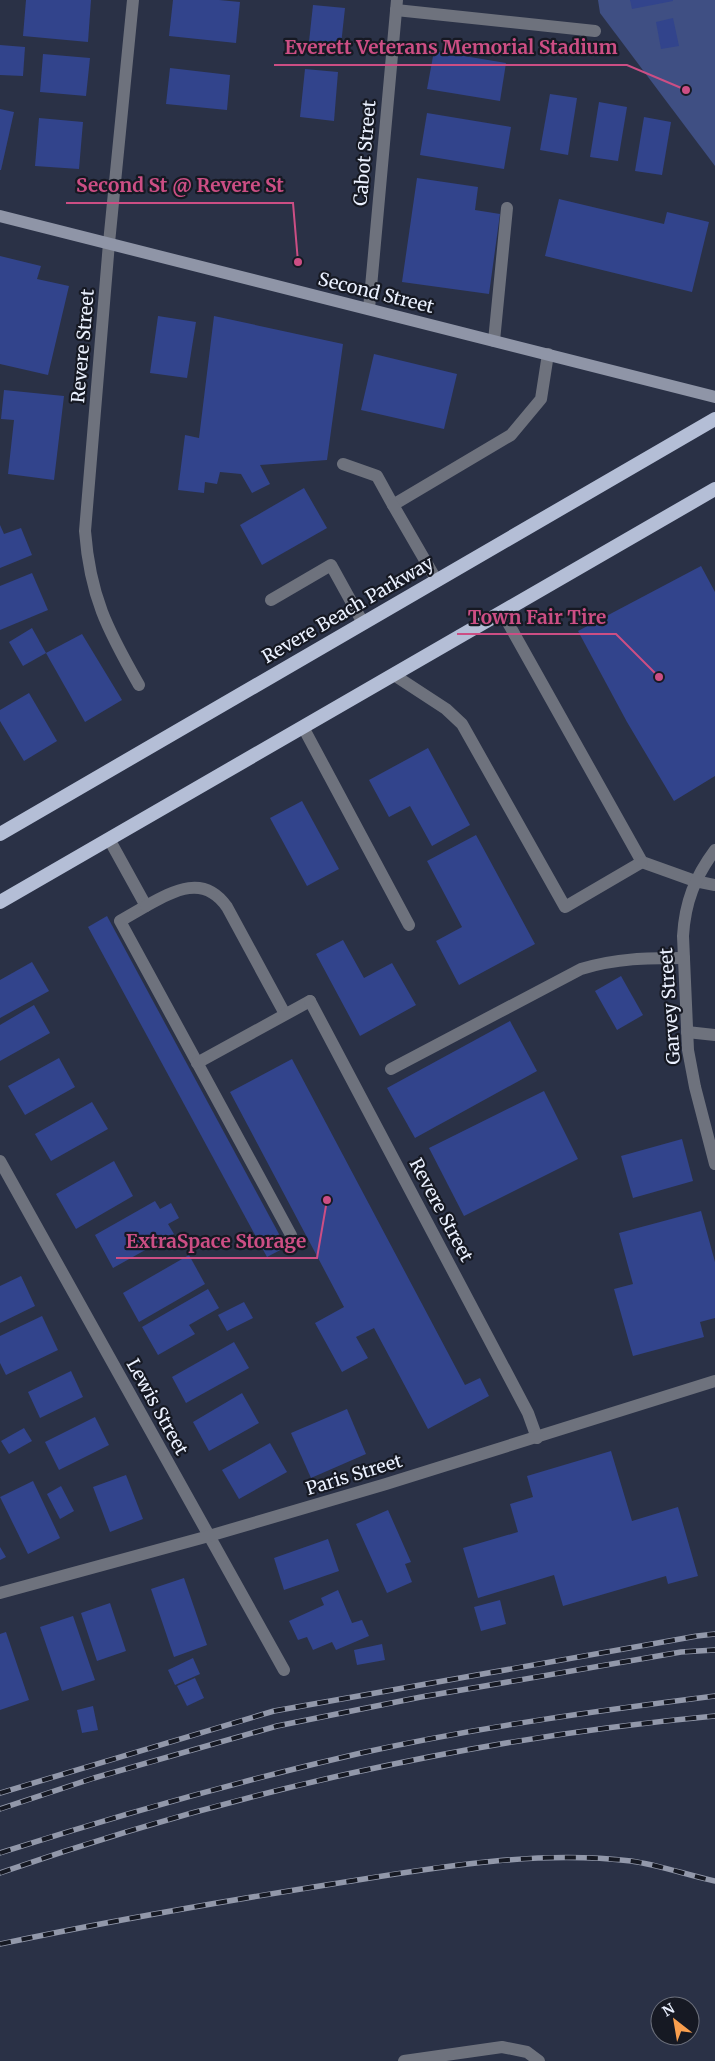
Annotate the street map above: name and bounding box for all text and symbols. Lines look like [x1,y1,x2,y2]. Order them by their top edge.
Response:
callout: Everett Veterans Memorial Stadium [274,31,627,65]
text: Everett Veterans Memorial Stadium [284,35,618,59]
street label: Cabot Street [348,99,381,207]
callout: Second St @ Revere St [66,169,293,203]
text: Second St @ Revere St [76,173,284,197]
street label: Second Street [316,267,436,318]
street label: Revere Street [66,288,99,404]
street label: Revere Beach Parkway [258,551,438,668]
callout: Town Fair Tire [457,600,616,634]
text: Town Fair Tire [468,605,606,629]
street label: Garvey Street [654,947,685,1065]
street label: Revere Street [404,1154,478,1266]
callout: ExtraSpace Storage [116,1224,317,1258]
text: ExtraSpace Storage [126,1229,306,1253]
street label: Lewis Street [122,1354,193,1459]
street label: Paris Street [303,1449,405,1500]
north arrow [650,1996,700,2046]
text: N [659,1999,678,2020]

